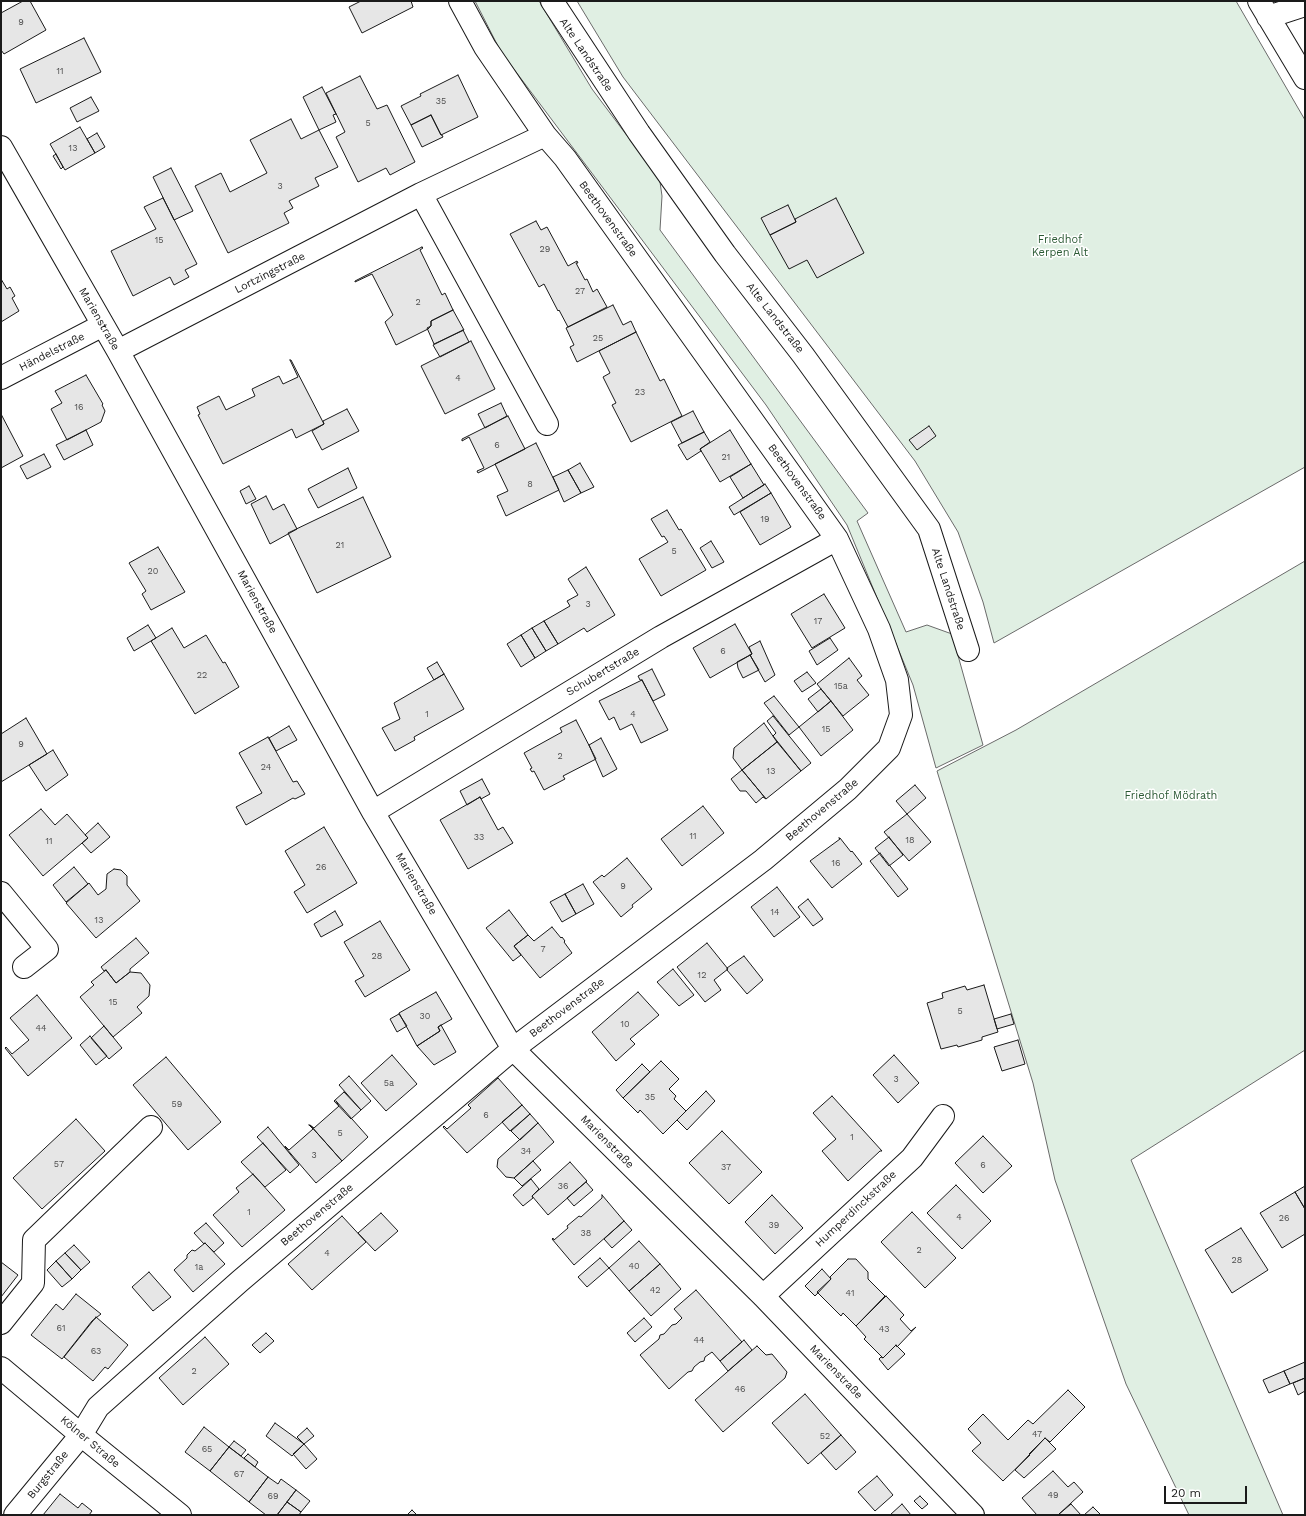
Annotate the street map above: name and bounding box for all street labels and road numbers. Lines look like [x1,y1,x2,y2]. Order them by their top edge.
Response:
street label: Alte Landstraße [557,16,615,94]
street label: Beethovenstraße [576,178,640,260]
street label: Lortzingstraße [233,250,307,296]
street label: Alte Landstraße [743,280,807,356]
street label: Marienstraße [76,285,122,353]
street label: Händelstraße [17,330,87,374]
street label: Beethovenstraße [765,441,829,523]
street label: Alte Landstraße [928,546,968,632]
street label: Marienstraße [234,568,280,636]
street label: Schubertstraße [564,645,642,699]
street label: Beethovenstraße [783,776,861,844]
street label: Marienstraße [392,851,440,917]
street label: Beethovenstraße [527,975,607,1041]
street label: Marienstraße [578,1113,636,1171]
street label: Humperdinckstraße [813,1168,899,1250]
street label: Beethovenstraße [278,1181,356,1249]
street label: Marienstraße [807,1342,865,1402]
street label: Kölner Straße [58,1413,122,1471]
street label: Burgstraße [25,1448,71,1502]

